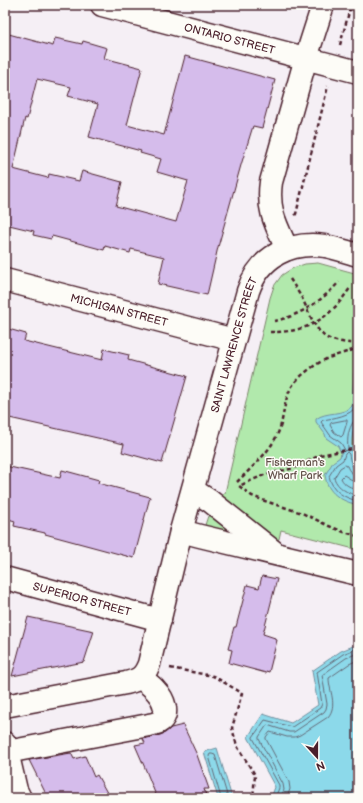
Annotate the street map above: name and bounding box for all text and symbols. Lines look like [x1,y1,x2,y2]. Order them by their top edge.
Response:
street label: ONTARIO STREET [183,21,277,57]
street label: SAINT LAWRENCE STREET [208,275,260,414]
street label: MICHIGAN STREET [69,291,169,329]
park label: Fisherman's Wharf Park [265,456,325,482]
street label: SUPERIOR STREET [32,580,133,619]
north arrow [297,737,337,777]
text: N [314,758,327,773]

